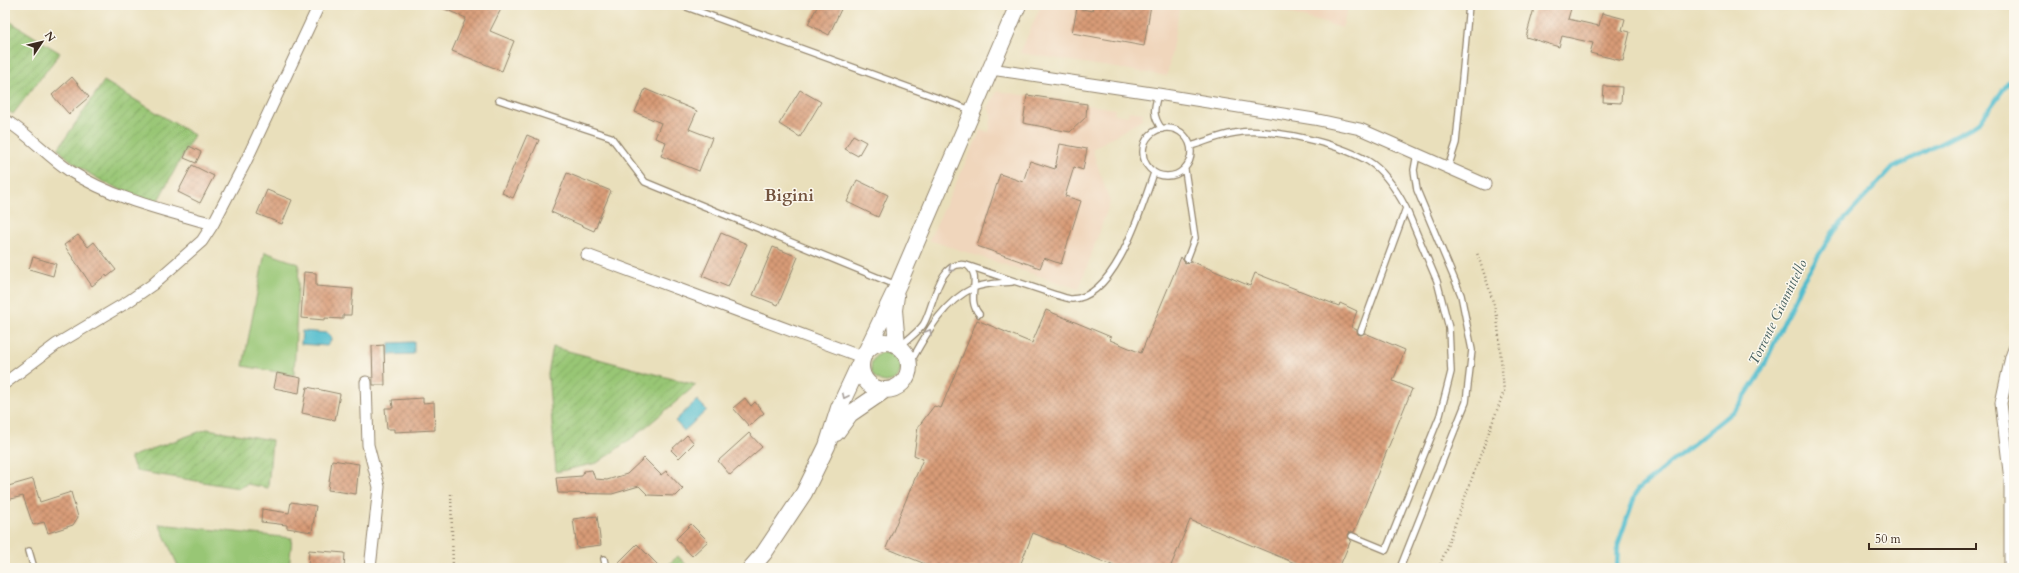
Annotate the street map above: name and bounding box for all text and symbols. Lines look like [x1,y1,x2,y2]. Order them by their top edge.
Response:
north arrow [22,22,62,62]
text: N [41,28,59,45]
district label: Bigini [764,184,814,207]
water label: Torrente Giannittello [1744,256,1812,368]
one-way arrow [949,264,956,271]
one-way arrow [924,329,931,336]
one-way arrow [842,392,850,400]
scale bar [1869,525,1976,551]
text: 50 m [1875,531,1902,547]

